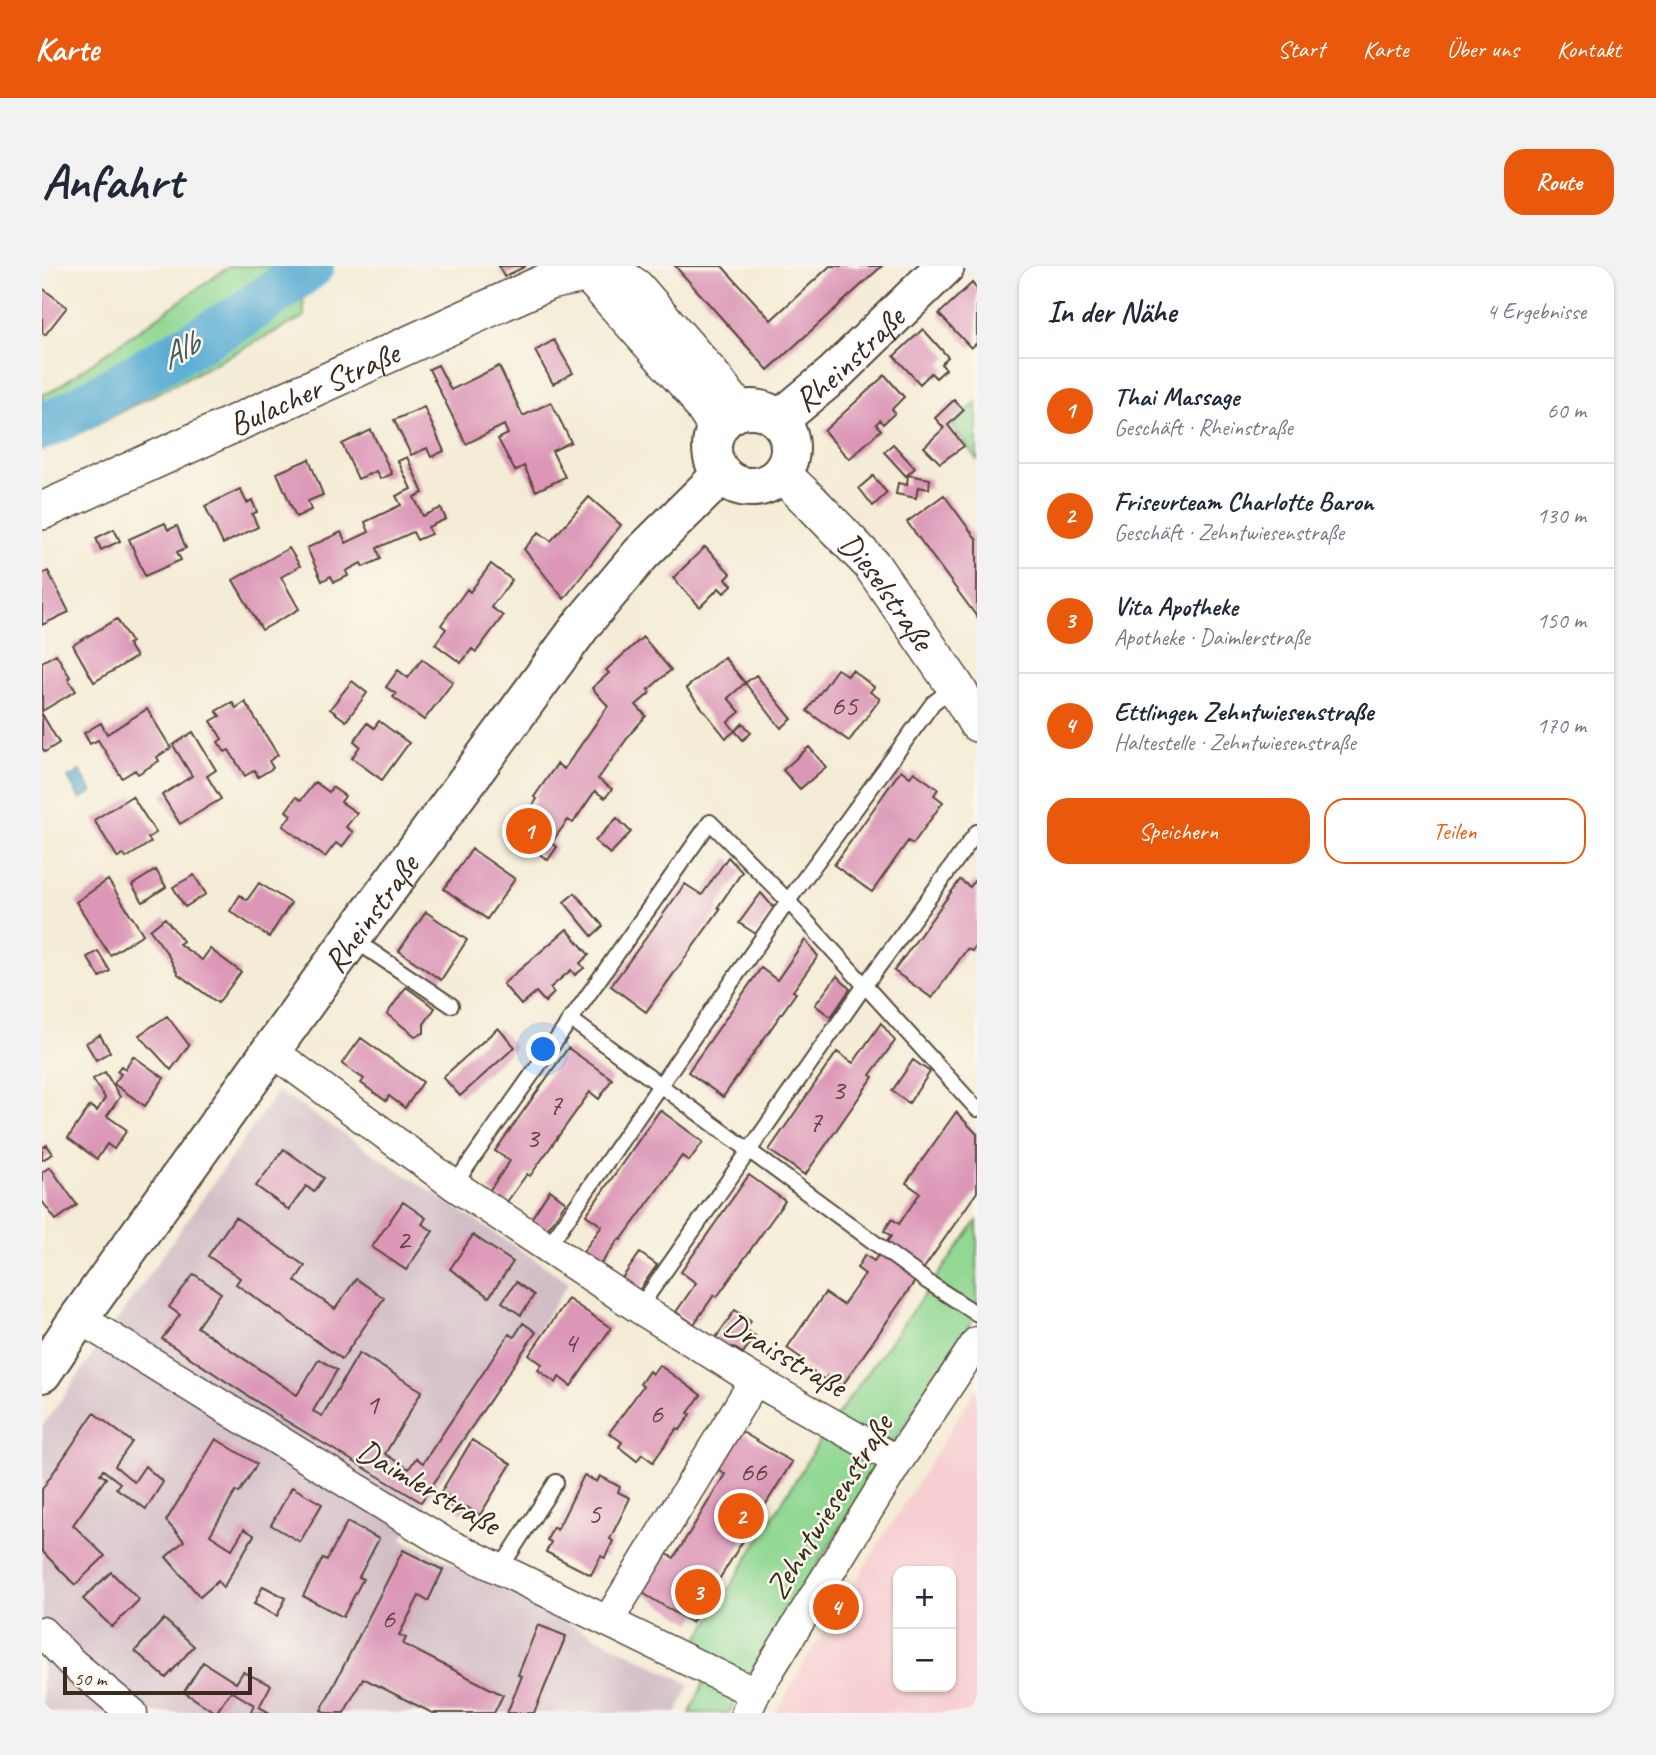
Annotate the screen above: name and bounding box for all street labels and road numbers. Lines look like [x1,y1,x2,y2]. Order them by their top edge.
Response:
street label: Rheinstraße [785,296,915,421]
street label: Bulacher Straße [222,331,408,446]
street label: Dieselstraße [829,523,945,660]
street label: Rheinstraße [314,844,429,981]
street label: Draisstraße [717,1303,856,1408]
street label: Zehntwiesenstraße [755,1405,903,1607]
street label: Daimlerstraße [349,1429,510,1546]

